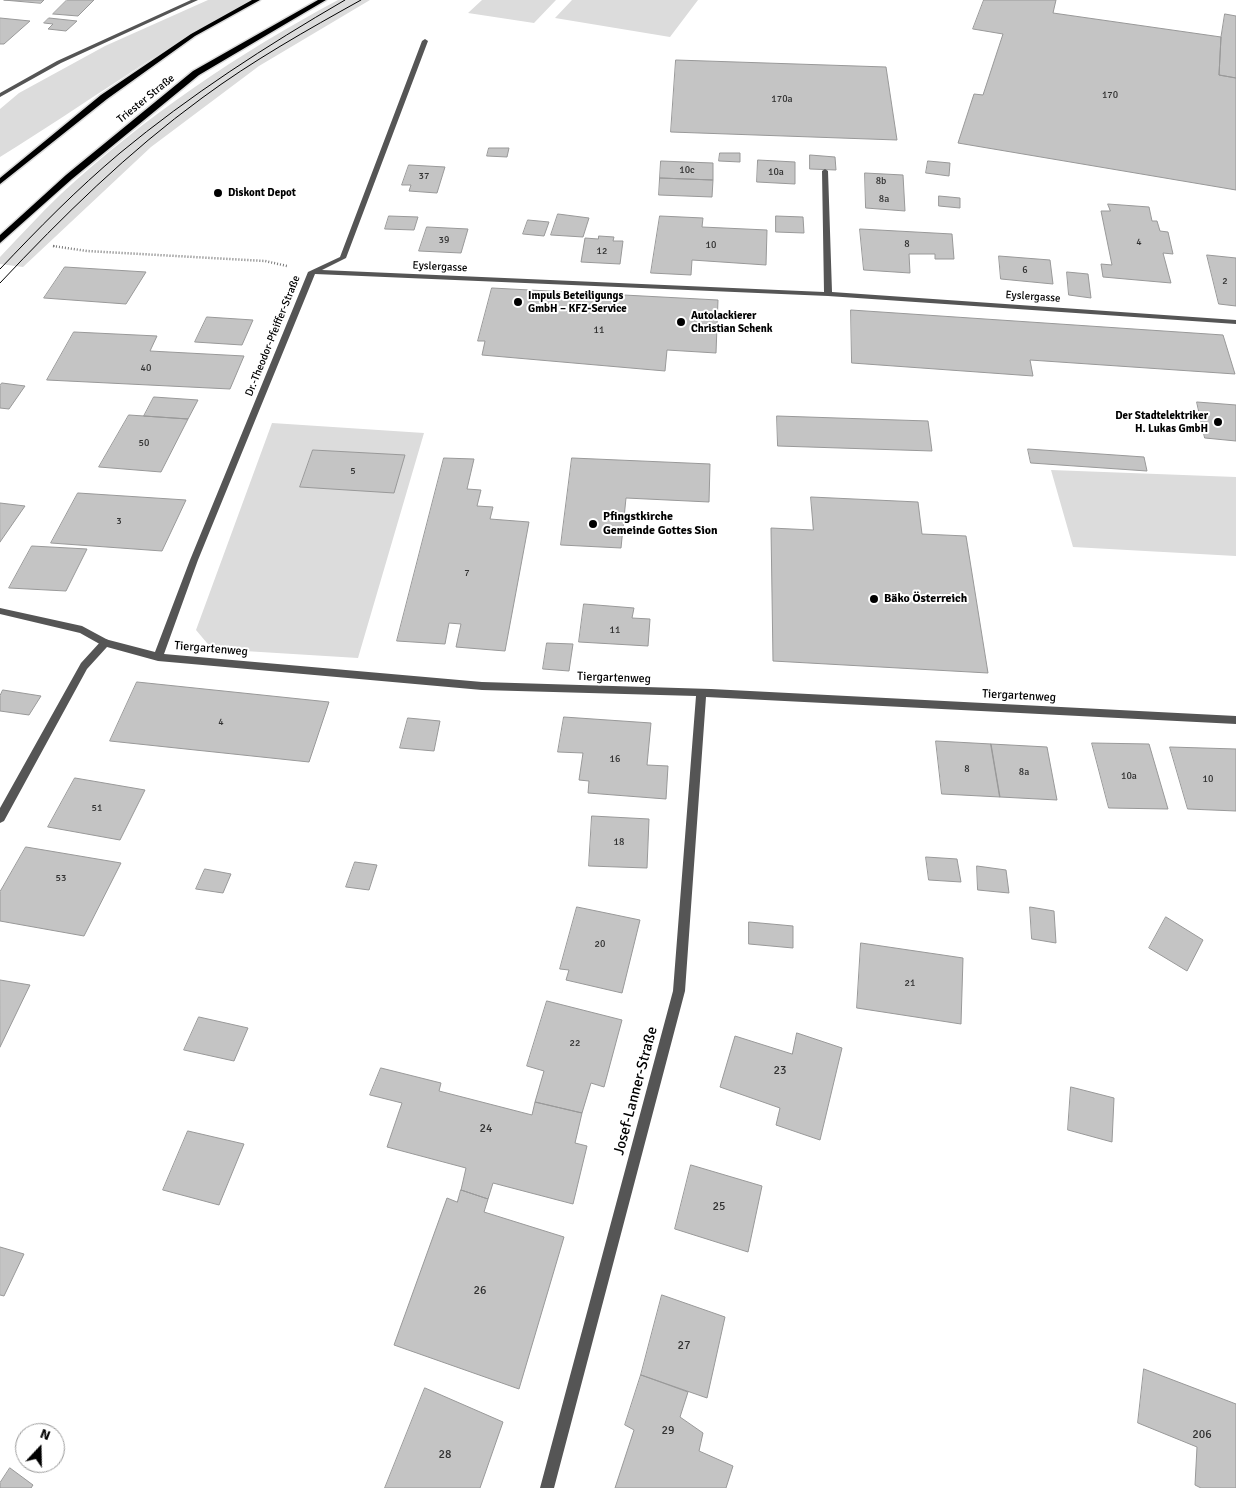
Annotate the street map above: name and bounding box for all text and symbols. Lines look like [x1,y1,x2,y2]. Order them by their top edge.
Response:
street label: Triester Straße [115,72,177,126]
house number: 170 [1102,89,1118,101]
house number: 170a [771,93,793,105]
house number: 10c [679,164,695,176]
house number: 10a [768,166,784,178]
house number: 37 [419,170,429,182]
house number: 8b [876,175,886,187]
place label: Diskont Depot [228,186,296,200]
marker: Diskont Depot [212,187,224,199]
house number: 8a [879,193,889,205]
house number: 39 [439,234,449,246]
house number: 4 [1136,236,1142,248]
house number: 8 [904,238,910,250]
house number: 10 [706,239,716,251]
house number: 12 [597,245,607,257]
street label: Eyslergasse [412,259,468,275]
house number: 6 [1022,264,1028,276]
street label: Dr.-Theodor-Pfeiffer-Straße [243,274,303,398]
house number: 2 [1222,275,1228,287]
street label: Eyslergasse [1005,288,1061,306]
place label: Impuls Beteiligungs GmbH – KFZ-Service [528,289,627,315]
marker: Impuls Beteiligungs GmbH – KFZ-Service [512,296,524,308]
place label: Autolackierer Christian Schenk [691,309,772,335]
marker: Autolackierer Christian Schenk [675,316,687,328]
house number: 11 [594,324,604,336]
house number: 40 [141,362,151,374]
place label: Der Stadtelektriker H. Lukas GmbH [1115,409,1208,435]
marker: Der Stadtelektriker H. Lukas GmbH [1212,416,1224,428]
house number: 50 [139,437,149,449]
house number: 5 [350,465,356,477]
place label: Pfingstkirche Gemeinde Gottes Sion [603,510,718,538]
house number: 3 [116,515,122,527]
marker: Pfingstkirche Gemeinde Gottes Sion [587,518,599,530]
house number: 7 [464,567,470,579]
place label: Bäko Österreich [884,592,967,606]
marker: Bäko Österreich [868,593,880,605]
house number: 11 [610,624,620,636]
street label: Tiergartenweg [174,639,248,659]
street label: Tiergartenweg [577,670,651,686]
street label: Tiergartenweg [982,687,1056,705]
house number: 4 [218,716,224,728]
house number: 16 [610,753,620,765]
house number: 8 [964,763,970,775]
house number: 8a [1019,766,1029,778]
house number: 10a [1121,770,1137,782]
house number: 10 [1203,773,1213,785]
house number: 51 [92,802,102,814]
house number: 18 [614,836,624,848]
house number: 53 [56,872,66,884]
house number: 20 [595,938,605,950]
house number: 21 [905,977,915,989]
street label: Josef-Lanner-Straße [610,1025,662,1157]
house number: 22 [570,1037,580,1049]
house number: 23 [774,1064,786,1078]
house number: 24 [480,1122,492,1136]
house number: 25 [713,1200,725,1214]
house number: 26 [474,1284,486,1298]
house number: 27 [678,1339,690,1353]
north arrow [15,1423,65,1473]
house number: 29 [662,1424,674,1438]
text: N [38,1425,53,1444]
house number: 206 [1192,1428,1212,1442]
house number: 28 [439,1448,451,1462]

